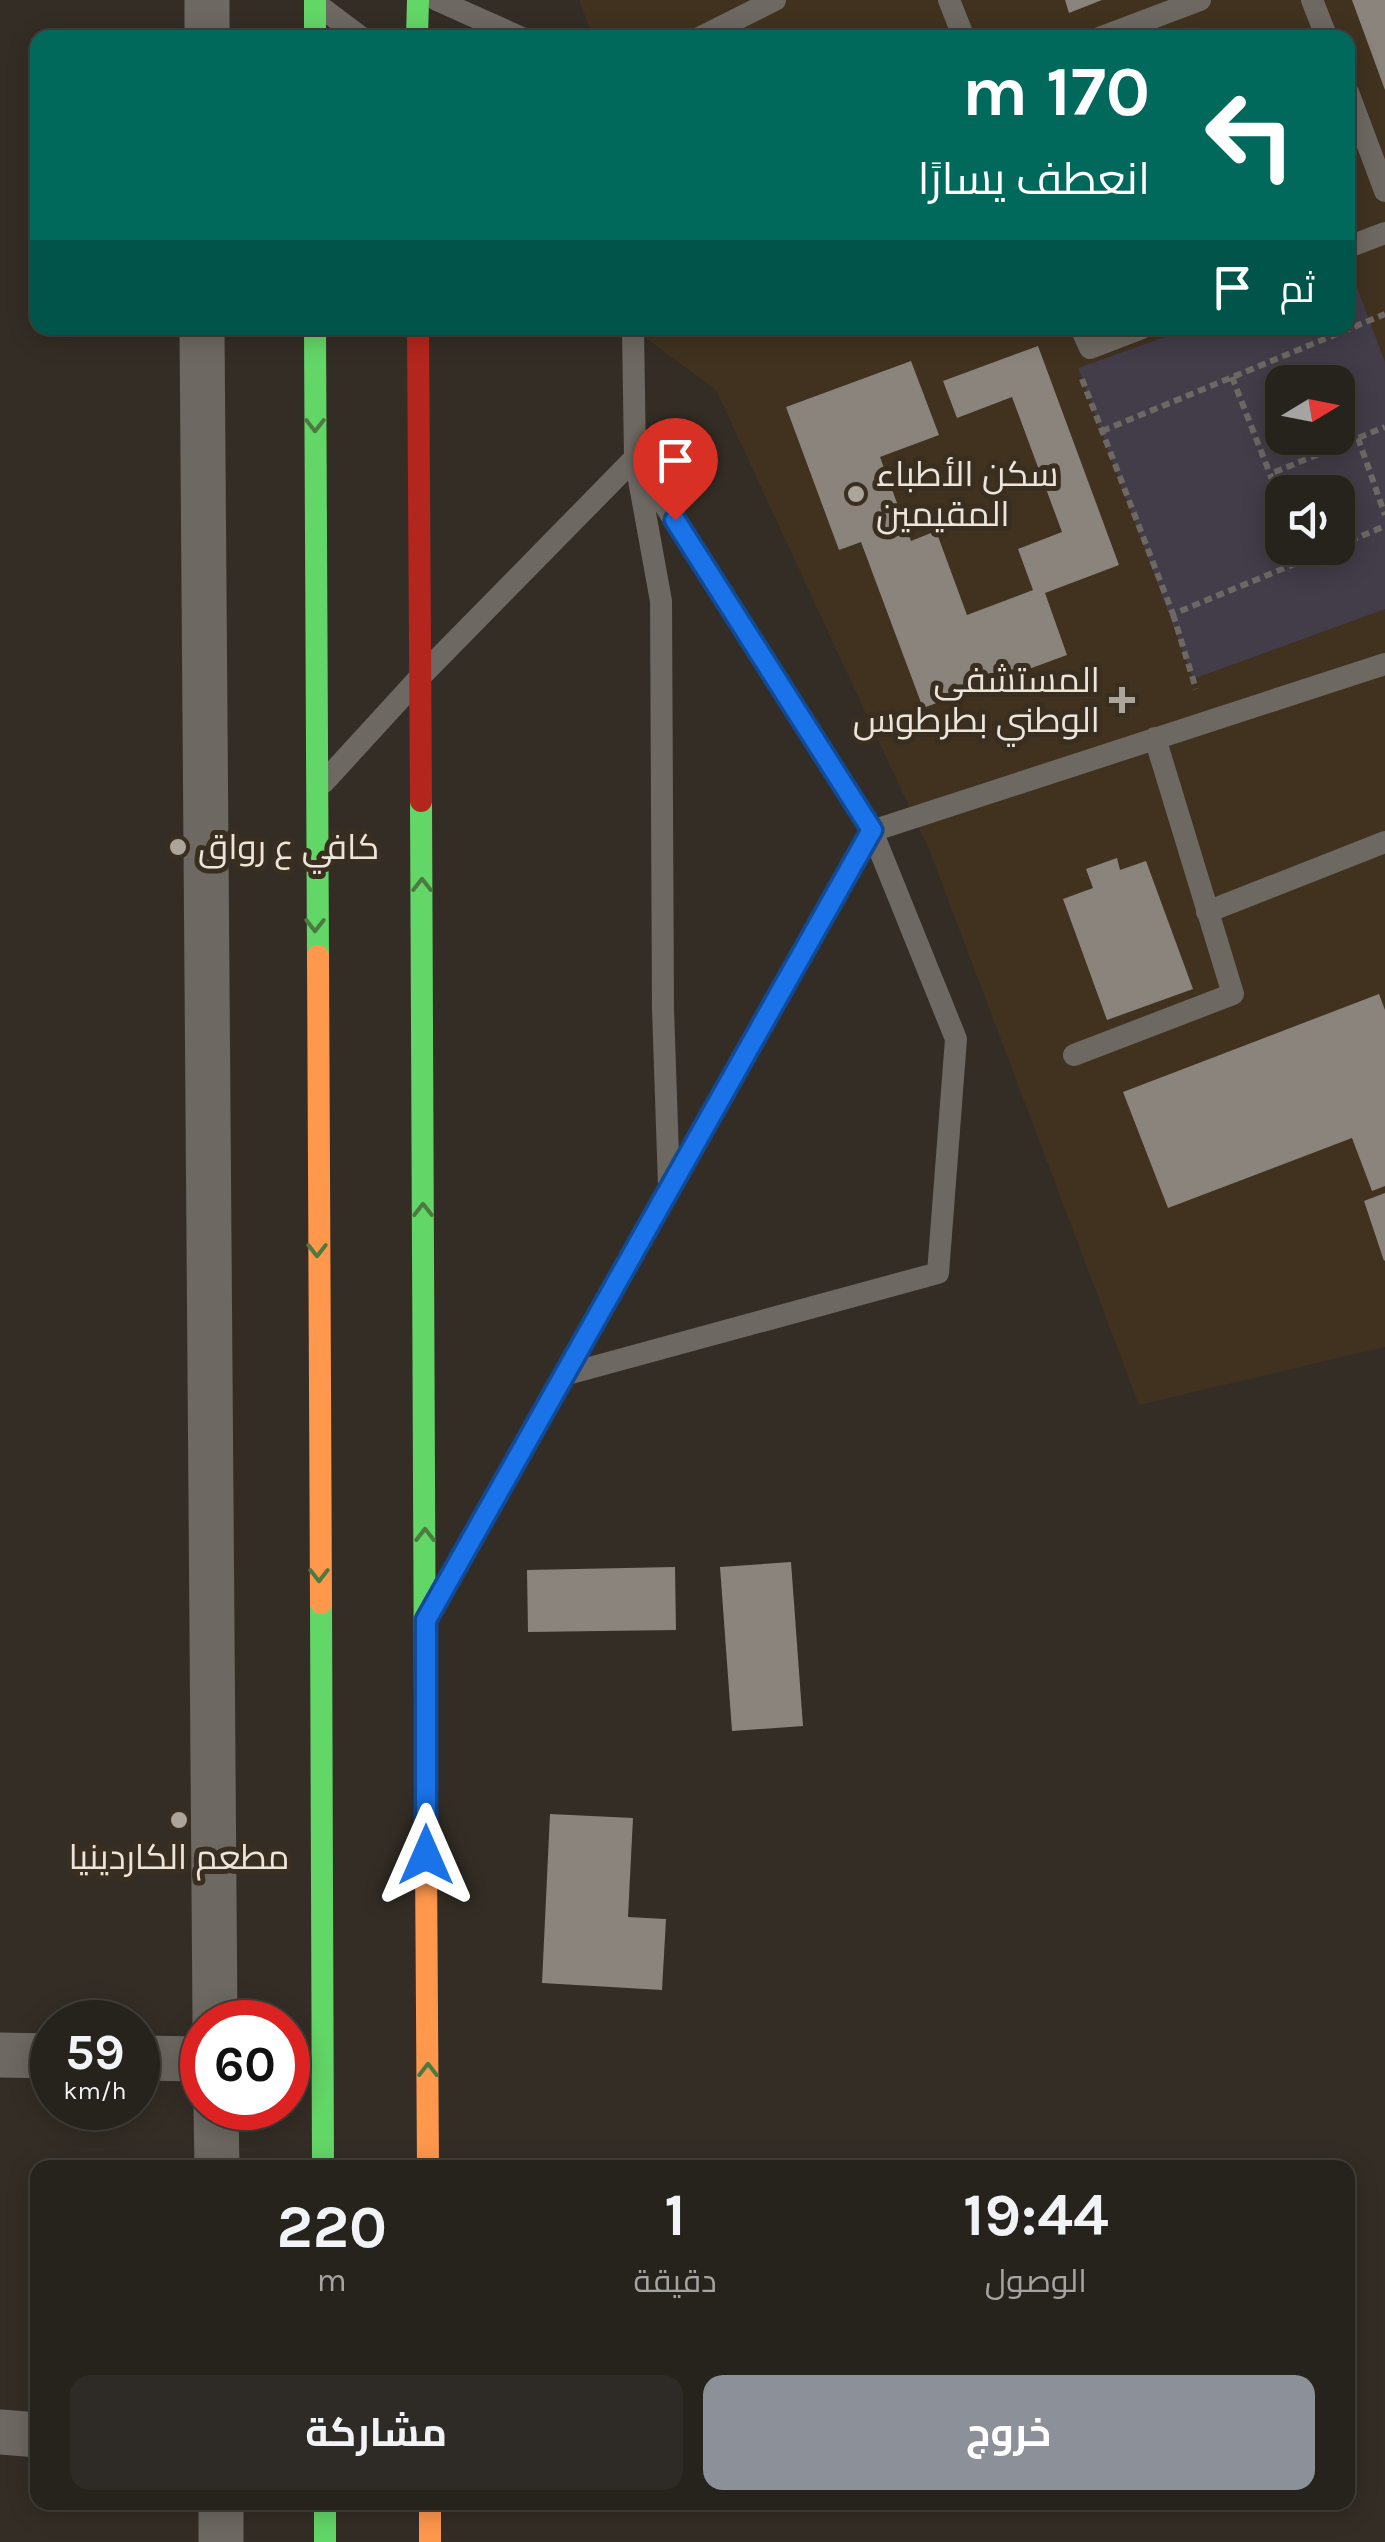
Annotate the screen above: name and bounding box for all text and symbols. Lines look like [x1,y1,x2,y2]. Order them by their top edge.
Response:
text: 170 m [962,51,1150,133]
icon: left [1185,70,1315,200]
text: انعطف يسارًا [917,153,1150,205]
icon: arrive [1205,260,1260,315]
text: ثم [1280,267,1315,312]
north arrow [1265,365,1355,455]
map controls [1265,365,1355,565]
one-way arrow [304,418,326,433]
pin [633,418,718,521]
icon: arrive [648,433,703,488]
place label: سكن الأطباء المقيمين [876,454,1058,535]
button: sound [1265,475,1355,565]
marker: سكن الأطباء المقيمين [845,483,867,505]
place label: المستشفى الوطني بطرطوس [853,660,1100,747]
marker: المستشفى الوطني بطرطوس [1109,687,1135,713]
place label: كافي ع رواق [198,827,379,874]
marker: كافي ع رواق [167,836,189,858]
one-way arrow [411,877,433,892]
one-way arrow [305,917,326,933]
one-way arrow [412,1202,434,1218]
one-way arrow [306,1242,328,1258]
one-way arrow [414,1527,436,1542]
one-way arrow [308,1568,330,1583]
position arrow [374,1803,478,1907]
marker: مطعم الكاردينيا [168,1809,190,1831]
place label: مطعم الكاردينيا [68,1837,290,1881]
speed limit sign: 60 [180,2000,310,2130]
text: 59 [65,2023,125,2082]
one-way arrow [417,2062,438,2078]
text: km/h [63,2076,127,2105]
text: 1 [664,2180,686,2250]
text: 19:44 [963,2180,1109,2250]
text: 220 [276,2192,387,2262]
text: m [317,2262,347,2299]
text: دقيقة [633,2263,717,2300]
text: الوصول [985,2263,1087,2300]
button: مشاركة [70,2375,683,2490]
button: خروج [703,2375,1315,2490]

